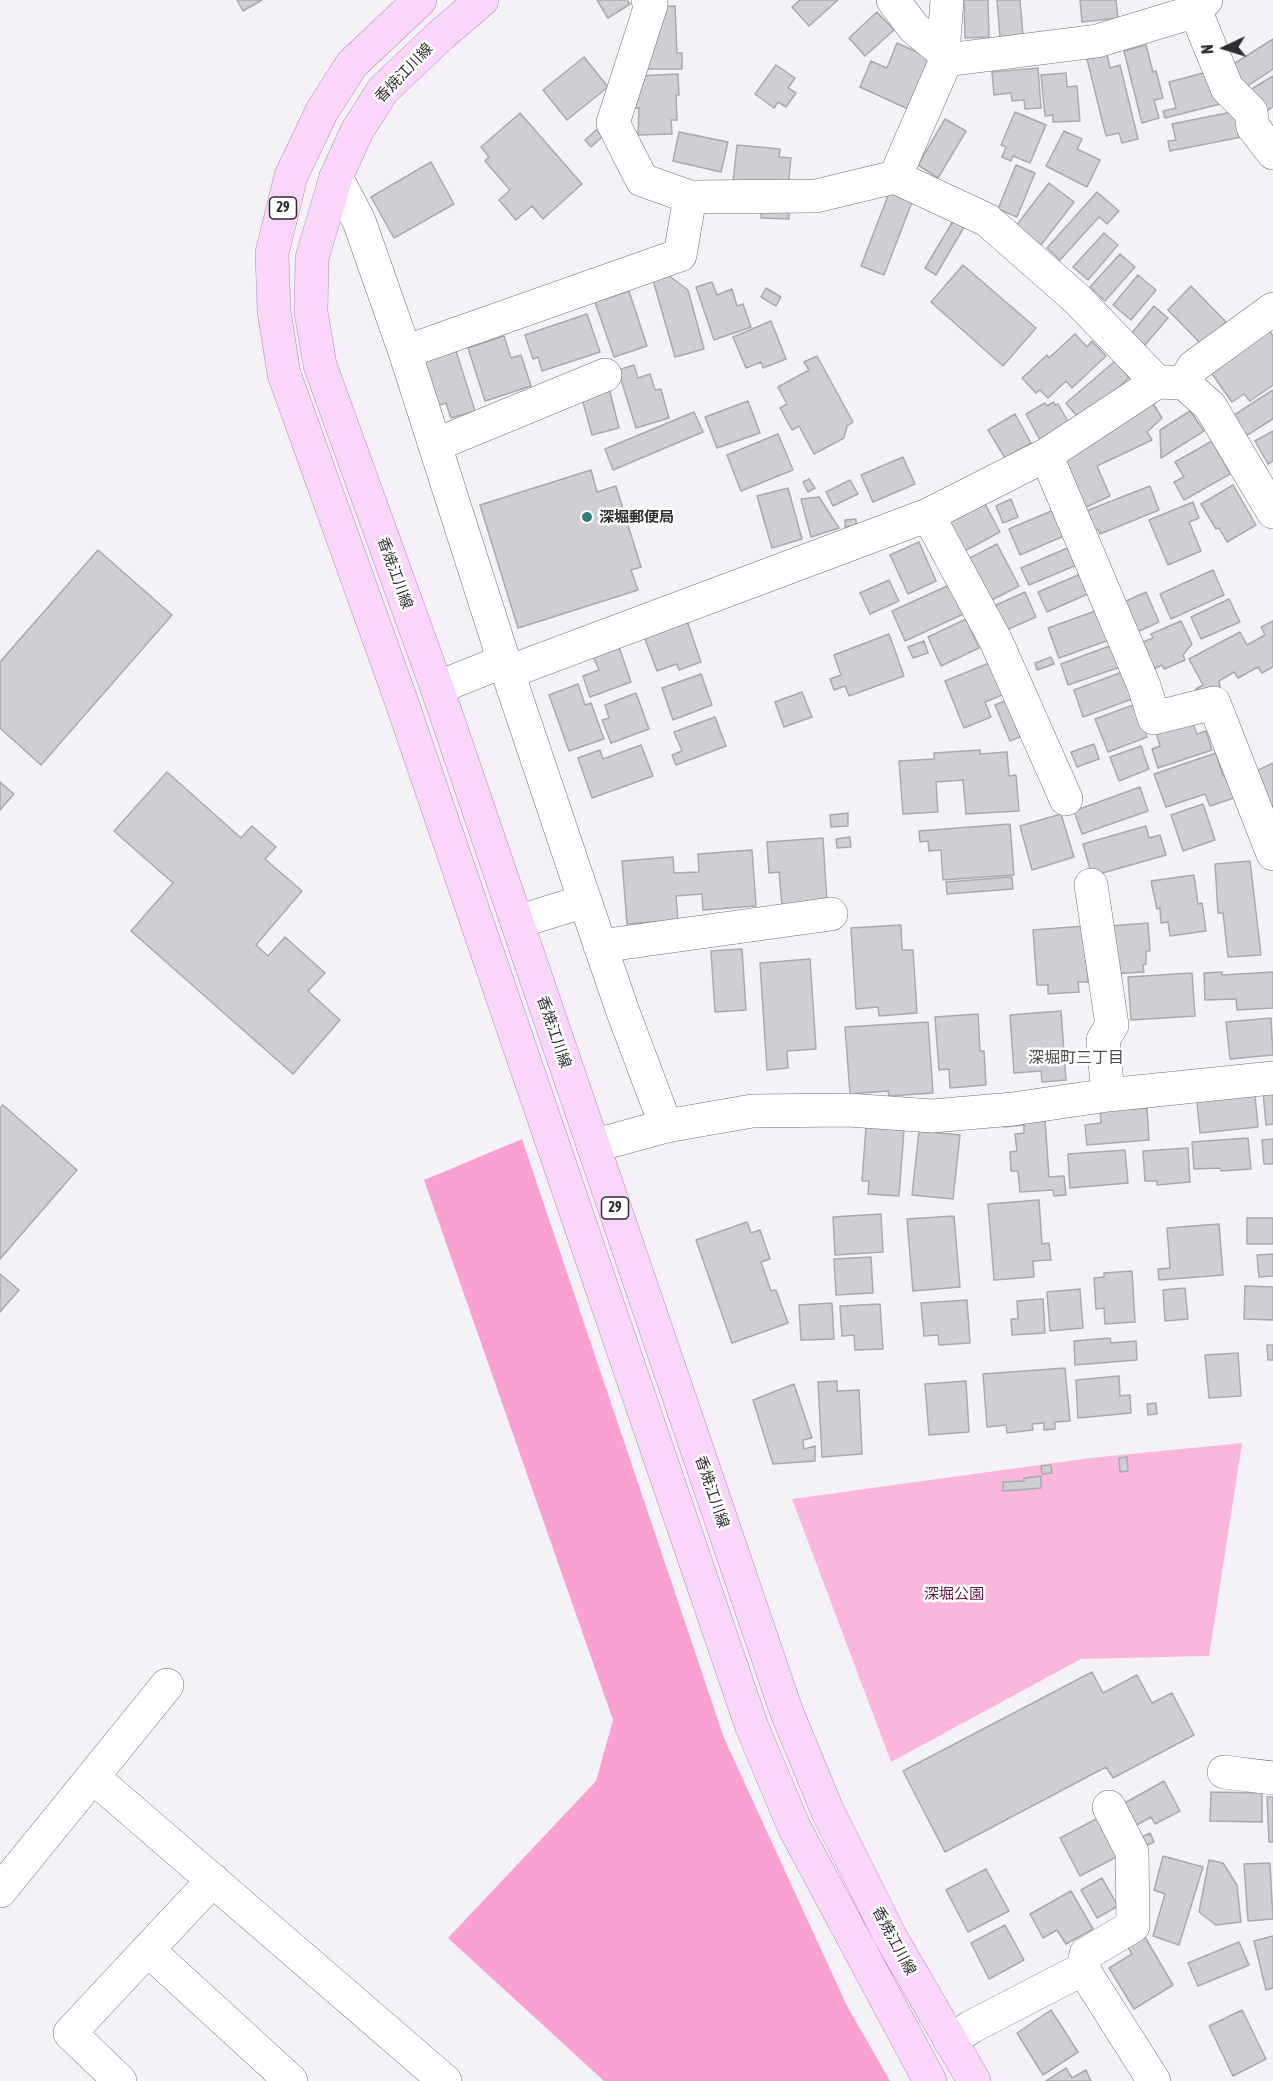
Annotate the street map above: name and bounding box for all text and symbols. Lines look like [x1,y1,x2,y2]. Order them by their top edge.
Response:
north arrow [1195,18,1255,78]
street label: 香焼江川線 [371,40,437,106]
text: N [1198,44,1216,55]
road number: 29 [270,197,296,219]
place label: 深堀郵便局 [599,508,674,526]
marker: 深堀郵便局 [580,510,594,524]
street label: 香焼江川線 [374,535,416,611]
street label: 香焼江川線 [533,994,575,1070]
district label: 深堀町三丁目 [1028,1048,1124,1068]
road number: 29 [602,1197,628,1219]
street label: 香焼江川線 [691,1454,733,1530]
park label: 深堀公園 [924,1585,984,1603]
street label: 香焼江川線 [868,1904,920,1978]

